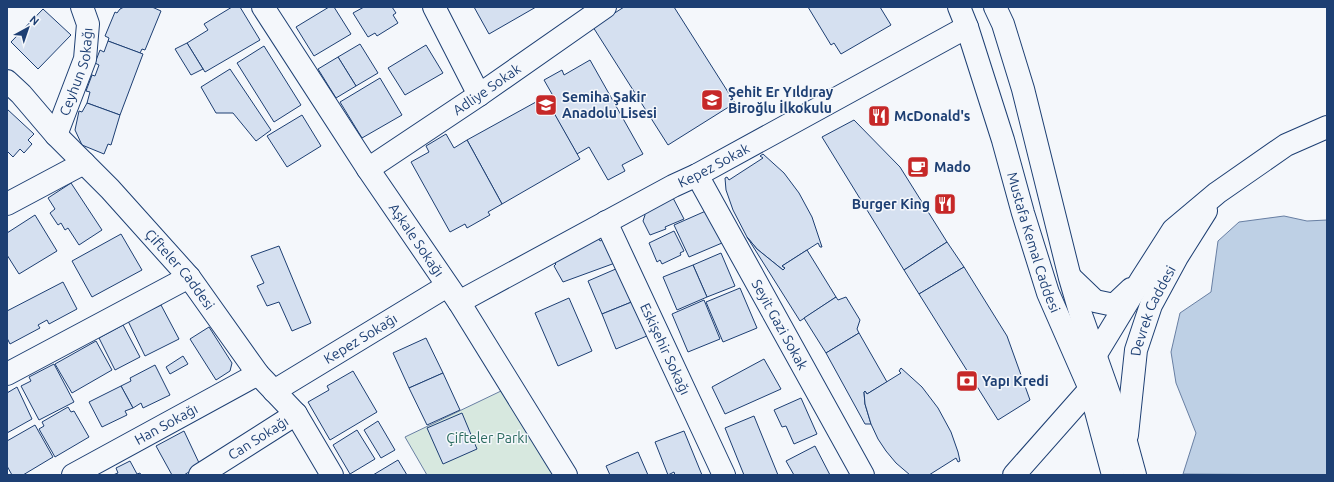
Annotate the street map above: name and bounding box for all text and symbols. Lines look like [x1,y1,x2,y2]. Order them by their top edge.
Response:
north arrow [8,8,48,48]
text: N [27,13,41,28]
street label: Ceyhun Sokağı [56,27,96,118]
street label: Adliye Sokak [450,60,524,118]
place label: Şehit Er Yıldıray Biroğlu İlkokulu [728,84,834,116]
school or university icon: Şehit Er Yıldıray Biroğlu İlkokulu [699,87,725,113]
place label: Semiha Şakir Anadolu Lisesi [562,89,657,121]
school or university icon: Semiha Şakir Anadolu Lisesi [533,92,559,118]
restaurant icon: McDonald's [866,103,892,129]
place label: McDonald's [894,108,971,124]
street label: Kepez Sokak [675,140,752,191]
cafe icon: Mado [905,154,931,180]
place label: Mado [934,159,971,175]
street label: Mustafa Kemal Caddesi [1004,170,1064,315]
restaurant icon: Burger King [932,191,958,217]
place label: Burger King [852,196,930,212]
street label: Aşkale Sokağı [386,200,447,280]
street label: Çifteler Caddesi [142,226,218,313]
street label: Devrek Caddesi [1127,263,1179,357]
street label: Seyit Gazi Sokak [748,277,811,372]
street label: Eskişehir Sokağı [637,300,693,397]
street label: Kepez Sokağı [321,310,400,367]
bank icon: Yapı Kredi [954,368,980,394]
place label: Yapı Kredi [982,373,1049,389]
street label: Han Sokağı [132,401,200,448]
street label: Can Sokağı [225,413,291,463]
park label: Çifteler Parkı [446,430,528,446]

